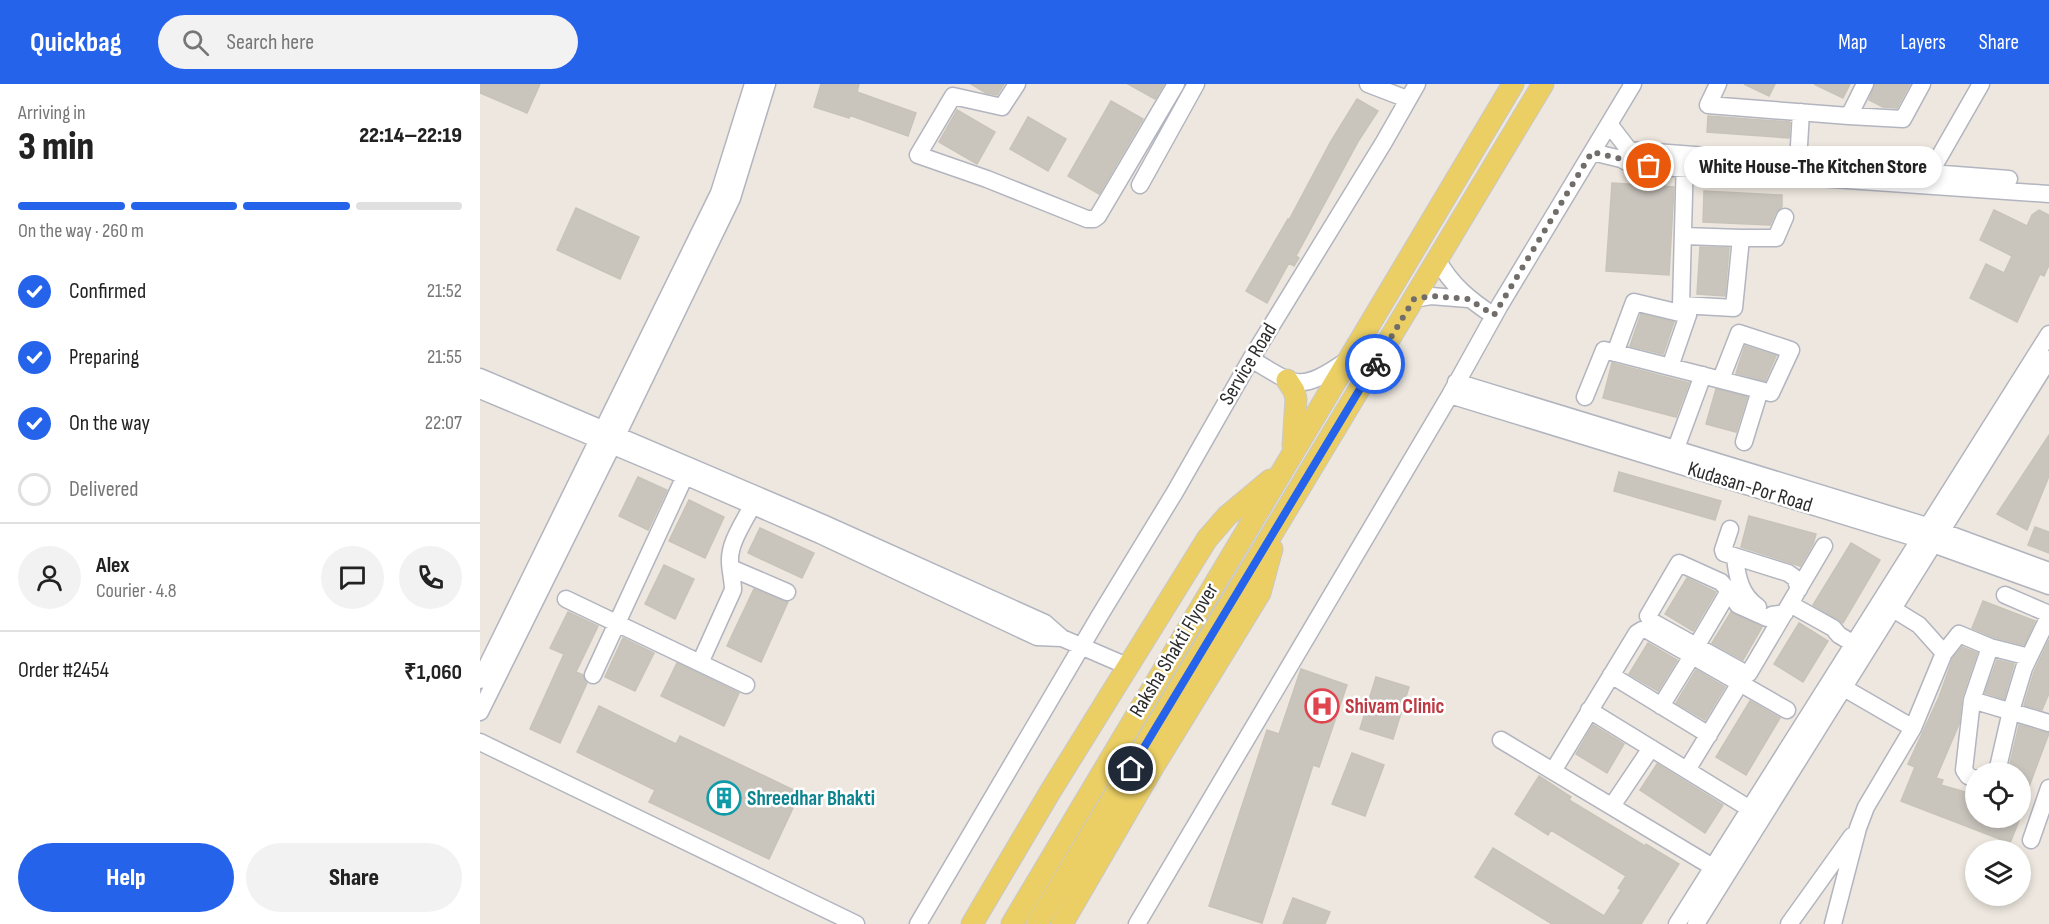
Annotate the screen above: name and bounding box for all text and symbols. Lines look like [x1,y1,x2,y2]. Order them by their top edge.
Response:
search box [158,15,578,69]
text: Quickbag [30,26,122,59]
icon: search [179,26,212,59]
text: Search here [227,29,314,56]
text: Map [1838,30,1867,55]
text: Layers [1900,30,1946,55]
text: Share [1979,30,2019,55]
text: Arriving in [18,101,86,125]
text: 22:14–22:19 [359,122,462,149]
text: 3 min [18,124,94,171]
pin [1623,140,1674,191]
callout: White House-The Kitchen Store [1685,145,1943,187]
icon: bag [1632,149,1665,182]
text: White House-The Kitchen Store [1699,155,1927,179]
text: On the way · 260 m [18,219,144,243]
icon: check [18,275,51,308]
text: Confirmed [69,278,146,305]
text: 21:52 [427,279,462,303]
street label: Service Road [1214,319,1282,409]
courier [1345,334,1405,394]
icon: check [18,341,51,374]
text: Preparing [69,344,139,371]
text: 21:55 [427,345,462,369]
icon: bike [1359,348,1392,381]
icon: check [18,407,51,440]
text: On the way [69,410,150,437]
text: 22:07 [425,411,462,435]
street label: Kudasan-Por Road [1685,456,1815,518]
text: Delivered [69,476,138,503]
button: person [18,546,81,609]
button: chat [321,546,384,609]
button: phone [399,546,462,609]
text: Alex [96,552,129,579]
text: Courier · 4.8 [96,579,177,603]
street label: Raksha Shakti Flyover [1124,579,1224,721]
text: Order #2454 [18,657,109,684]
text: ₹1,060 [404,659,462,686]
hospital icon: Shivam Clinic [1304,688,1340,724]
place label: Shivam Clinic [1345,694,1445,719]
pin [1105,743,1156,794]
icon: home [1114,752,1147,785]
map controls [1965,762,2031,906]
button: locate [1965,762,2031,828]
building icon: Shreedhar Bhakti [706,780,742,816]
place label: Shreedhar Bhakti [747,786,875,811]
button: layers [1965,840,2031,906]
button: Help [18,843,234,912]
button: Share [246,843,462,912]

